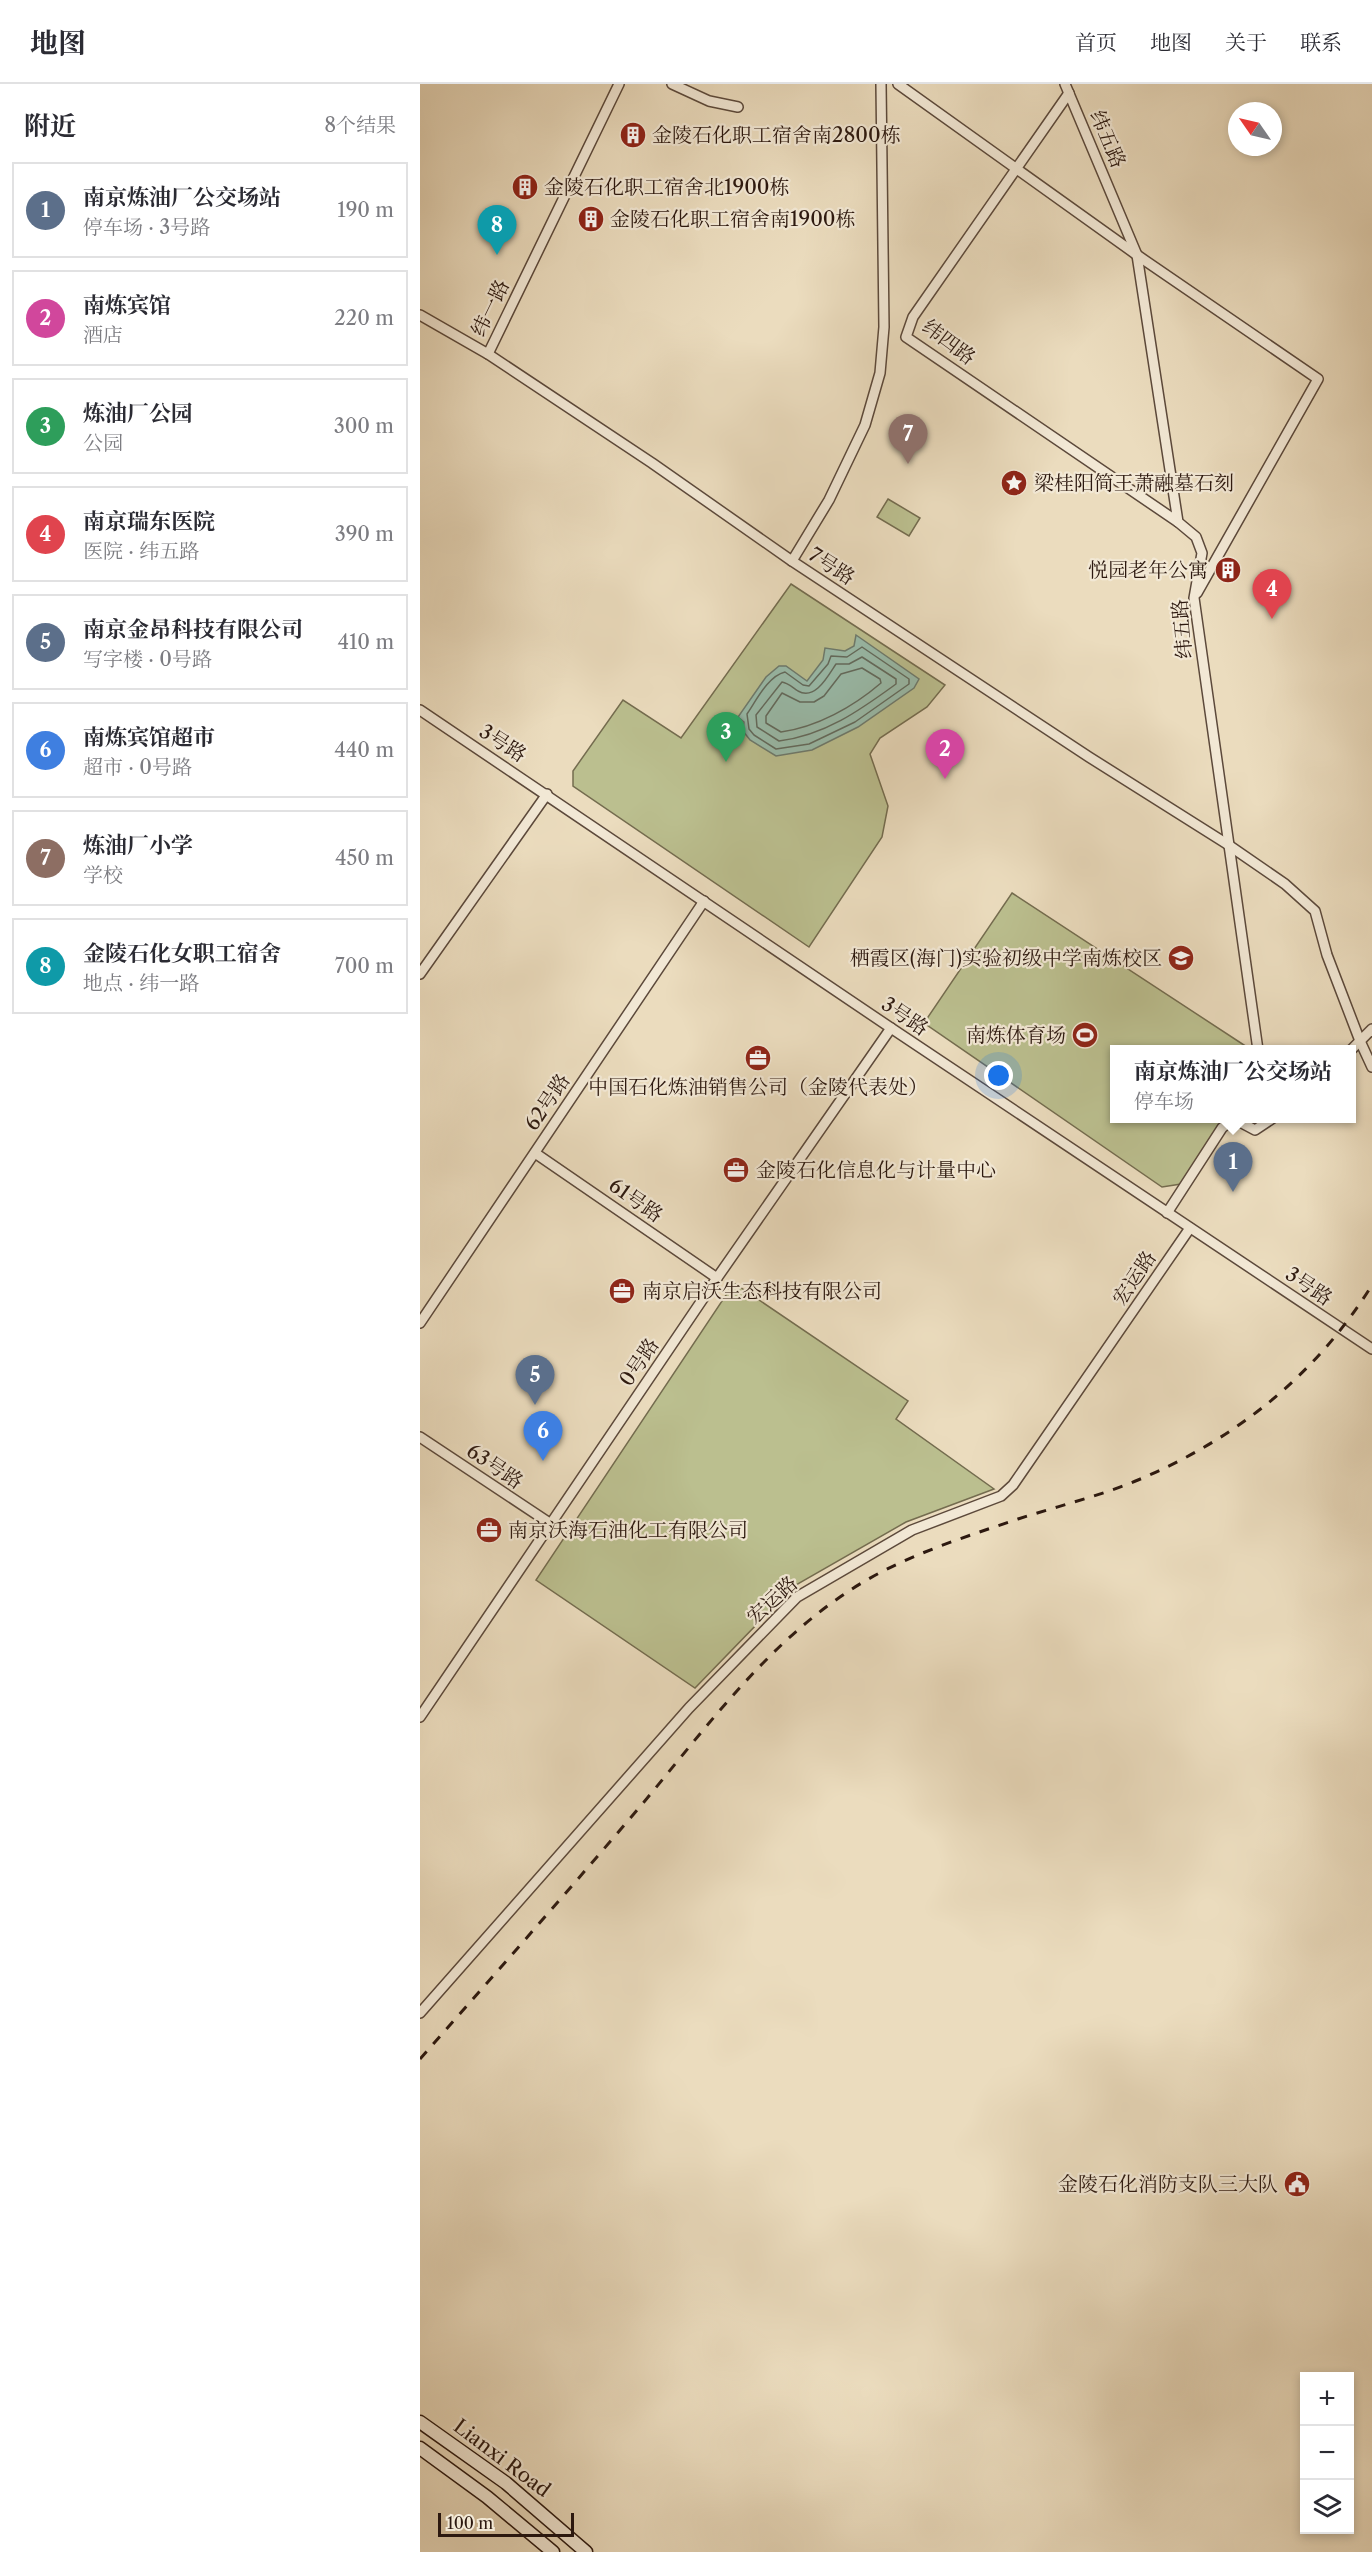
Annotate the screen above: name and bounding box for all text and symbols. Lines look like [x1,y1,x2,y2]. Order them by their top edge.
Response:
text: 地图 [30,26,86,60]
text: 首页 [1075,30,1117,55]
text: 地图 [1150,30,1192,55]
text: 关于 [1225,30,1267,55]
text: 联系 [1300,30,1342,55]
north arrow [1228,102,1282,156]
street label: 纬五路 [1085,107,1131,171]
text: 附近 [24,110,76,142]
text: 8个结果 [324,113,396,137]
building icon: 金陵石化职工宿舍南2800栋 [618,120,648,150]
place label: 金陵石化职工宿舍南2800栋 [652,123,901,147]
building icon: 金陵石化职工宿舍北1900栋 [510,172,540,202]
place label: 金陵石化职工宿舍北1900栋 [544,175,790,199]
text: 南京炼油厂公交场站 [83,184,281,211]
text: 1 [41,198,50,222]
text: 190 m [337,198,394,222]
building icon: 金陵石化职工宿舍南1900栋 [576,204,606,234]
pin: 8 [478,206,517,255]
place label: 金陵石化职工宿舍南1900栋 [610,207,856,231]
text: 停车场 · 3号路 [83,215,210,239]
street label: 纬一路 [466,276,514,340]
text: 南炼宾馆 [83,292,171,319]
text: 2 [40,306,51,330]
text: 220 m [334,306,394,330]
street label: 纬四路 [918,314,980,370]
text: 酒店 [83,323,123,347]
text: 炼油厂公园 [83,400,193,427]
text: 3 [40,414,51,438]
text: 300 m [334,414,394,438]
pin: 7 [888,414,928,464]
text: 公园 [83,431,123,455]
place icon: 梁桂阳简王萧融墓石刻 [999,468,1029,498]
place label: 梁桂阳简王萧融墓石刻 [1034,471,1234,495]
text: 南京瑞东医院 [83,508,215,535]
text: 4 [40,522,51,546]
text: 390 m [335,522,394,546]
text: 医院 · 纬五路 [83,539,199,563]
street label: 7号路 [805,542,859,590]
building icon: 悦园老年公寓 [1213,555,1243,585]
place label: 悦园老年公寓 [1088,558,1208,582]
pin: 4 [1252,570,1292,619]
street label: 纬五路 [1167,598,1197,660]
text: 南京金昂科技有限公司 [83,616,303,643]
text: 5 [40,630,51,654]
text: 410 m [337,630,394,654]
text: 写字楼 · 0号路 [83,647,212,671]
pin: 3 [706,712,746,762]
street label: 3号路 [475,719,531,767]
text: 南炼宾馆超市 [83,724,215,751]
pin: 2 [926,730,964,779]
text: 6 [40,738,51,762]
text: 440 m [334,738,394,762]
text: 超市 · 0号路 [83,755,192,779]
text: 炼油厂小学 [83,832,193,859]
text: 7 [40,846,51,870]
text: 450 m [335,846,394,870]
text: 学校 [83,863,123,887]
text: 金陵石化女职工宿舍 [83,940,281,967]
school or university icon: 栖霞区(海门)实验初级中学南炼校区 [1166,943,1196,973]
place label: 栖霞区(海门)实验初级中学南炼校区 [850,946,1162,970]
text: 8 [39,954,52,978]
text: 700 m [335,954,394,978]
text: 地点 · 纬一路 [83,971,199,995]
street label: 3号路 [877,992,933,1040]
sports icon: 南炼体育场 [1070,1020,1100,1050]
place label: 南炼体育场 [966,1023,1066,1047]
office icon: 中国石化炼油销售公司（金陵代表处） [743,1043,773,1073]
popup [1110,1045,1356,1123]
text: 南京炼油厂公交场站 [1134,1058,1332,1085]
your location [984,1061,1013,1090]
street label: 62号路 [519,1069,575,1135]
place label: 中国石化炼油销售公司（金陵代表处） [588,1075,928,1099]
text: 停车场 [1134,1089,1194,1113]
pin: 1 [1214,1142,1252,1192]
office icon: 金陵石化信息化与计量中心 [721,1155,751,1185]
place label: 金陵石化信息化与计量中心 [756,1158,996,1182]
street label: 61号路 [604,1173,668,1227]
street label: 宏运路 [1107,1246,1161,1310]
street label: 3号路 [1281,1262,1337,1310]
office icon: 南京启沃生态科技有限公司 [607,1276,637,1306]
place label: 南京启沃生态科技有限公司 [642,1279,882,1303]
street label: 0号路 [614,1333,664,1391]
pin: 5 [516,1356,554,1405]
pin: 6 [524,1412,562,1461]
street label: 63号路 [462,1439,528,1493]
office icon: 南京沃海石油化工有限公司 [474,1515,504,1545]
place label: 南京沃海石油化工有限公司 [508,1518,748,1542]
street label: 宏运路 [742,1571,802,1629]
public building icon: 金陵石化消防支队三大队 [1282,2169,1312,2199]
place label: 金陵石化消防支队三大队 [1058,2172,1278,2196]
map controls [1300,2372,1354,2534]
button: + [1300,2372,1354,2426]
street label: Lianxi Road [449,2414,555,2502]
button: − [1300,2426,1354,2480]
button: layers [1300,2480,1354,2534]
scale bar [438,2510,574,2538]
text: 100 m [447,2513,493,2533]

